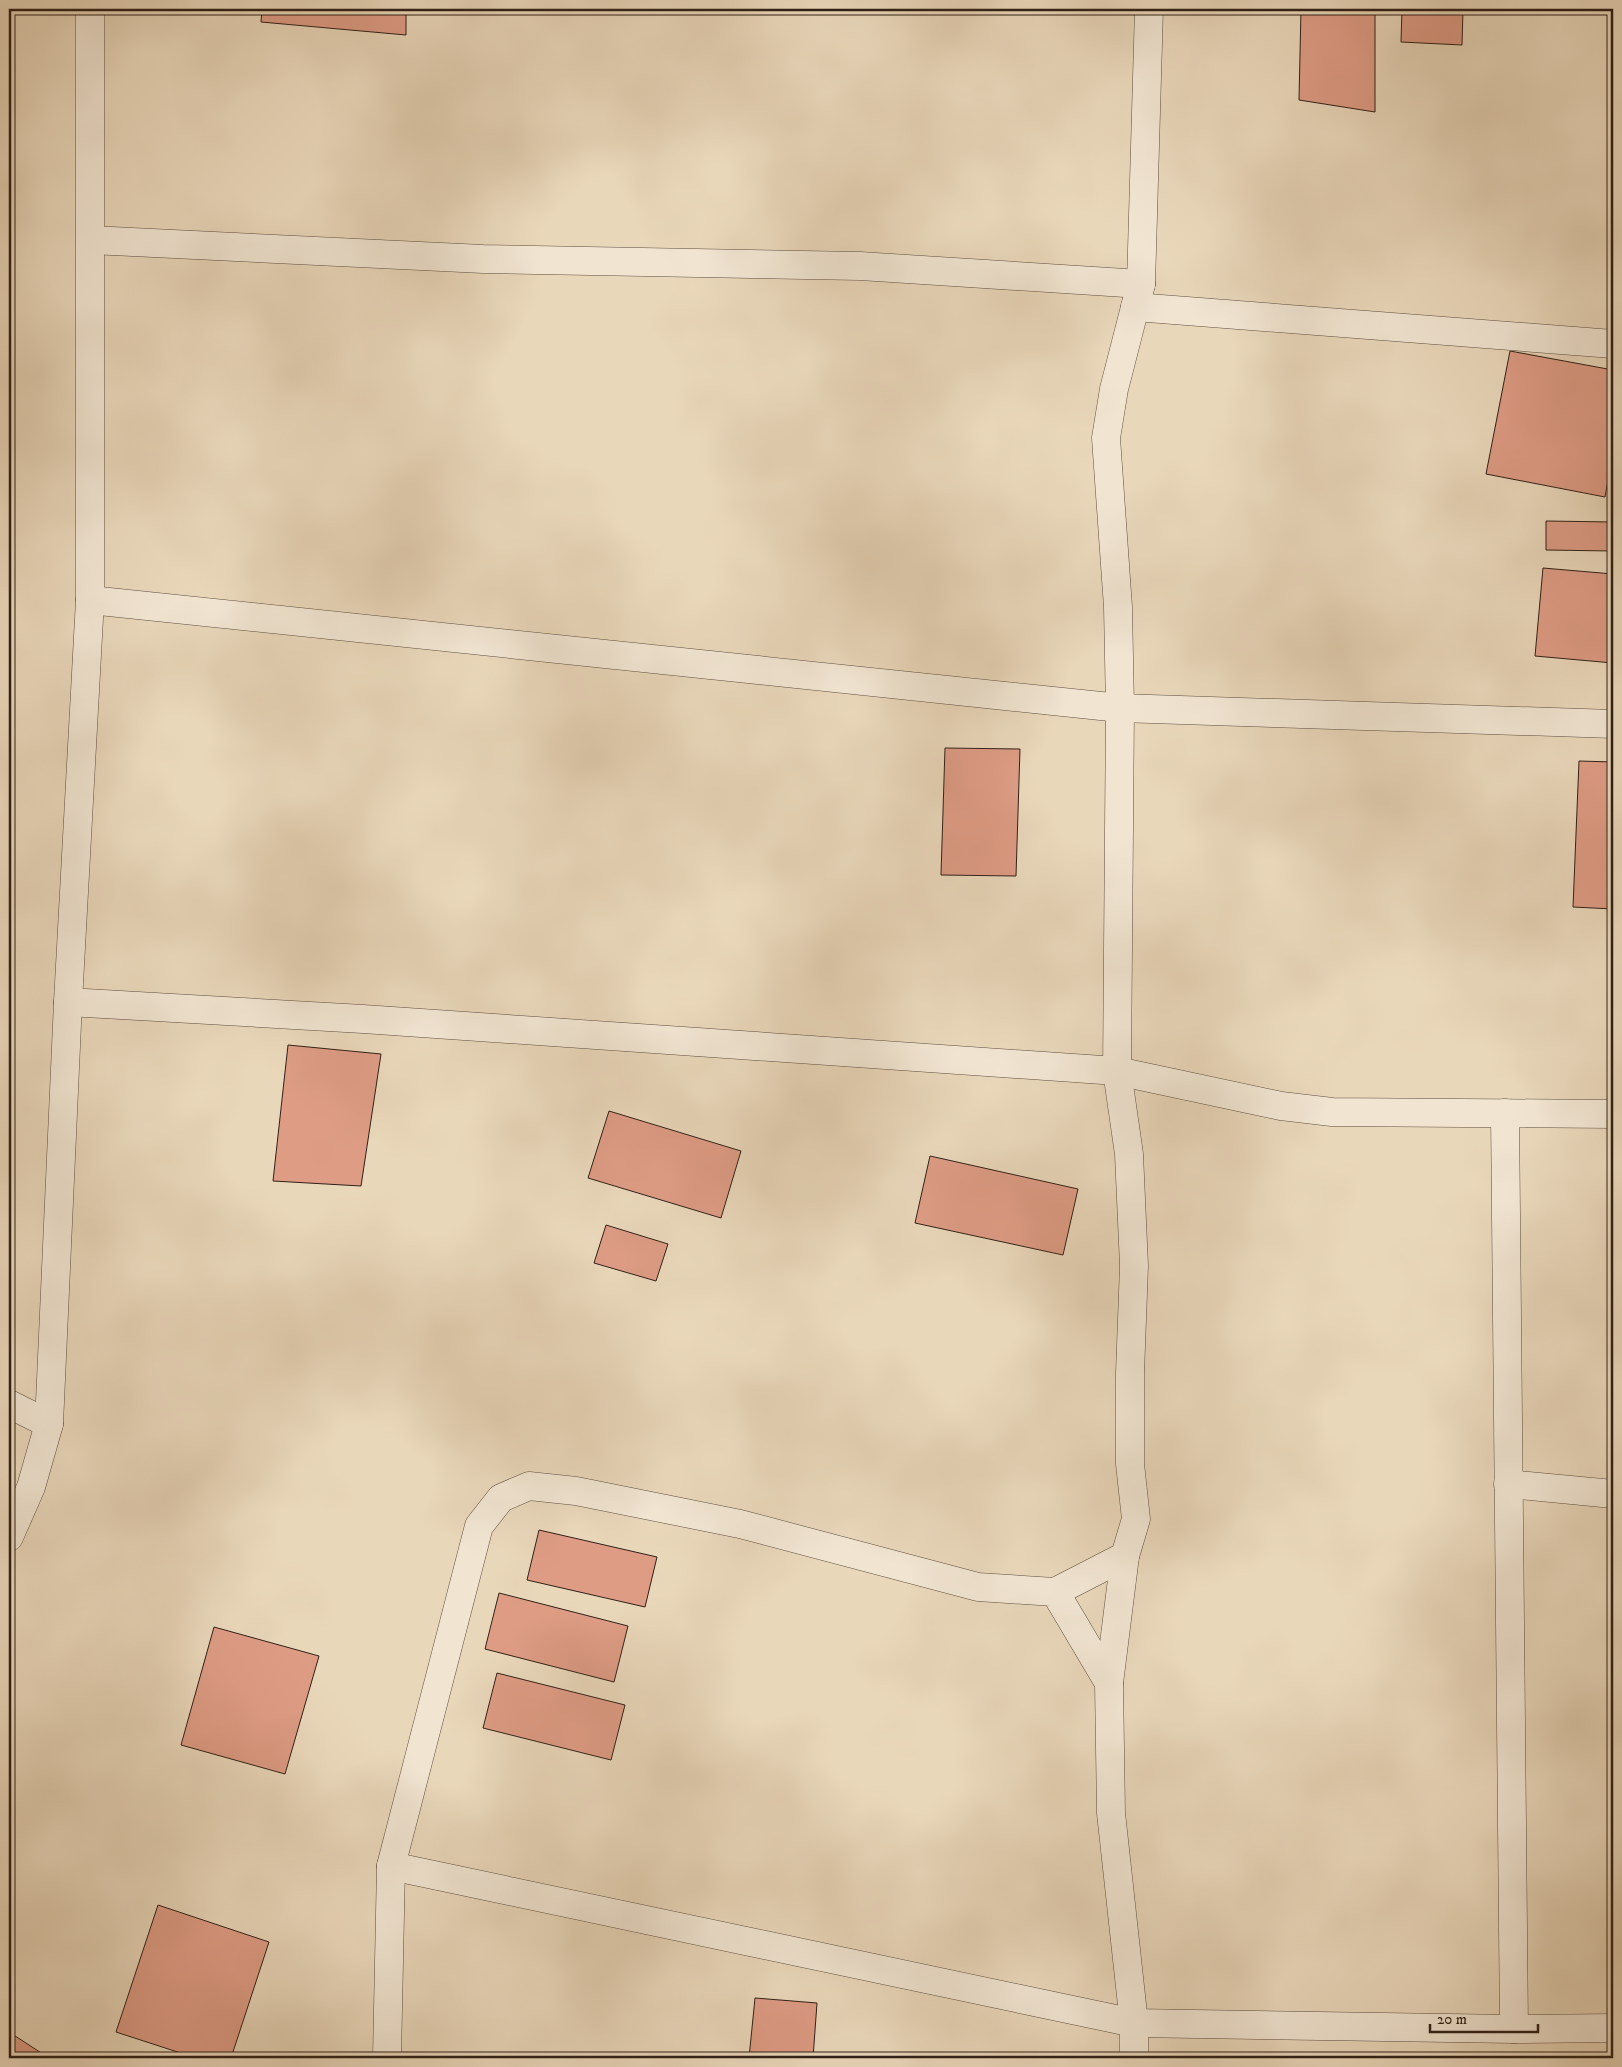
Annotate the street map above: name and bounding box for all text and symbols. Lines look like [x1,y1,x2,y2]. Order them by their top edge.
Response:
scale bar [1430,2002,1537,2034]
text: 20 m [1437,2010,1467,2029]

